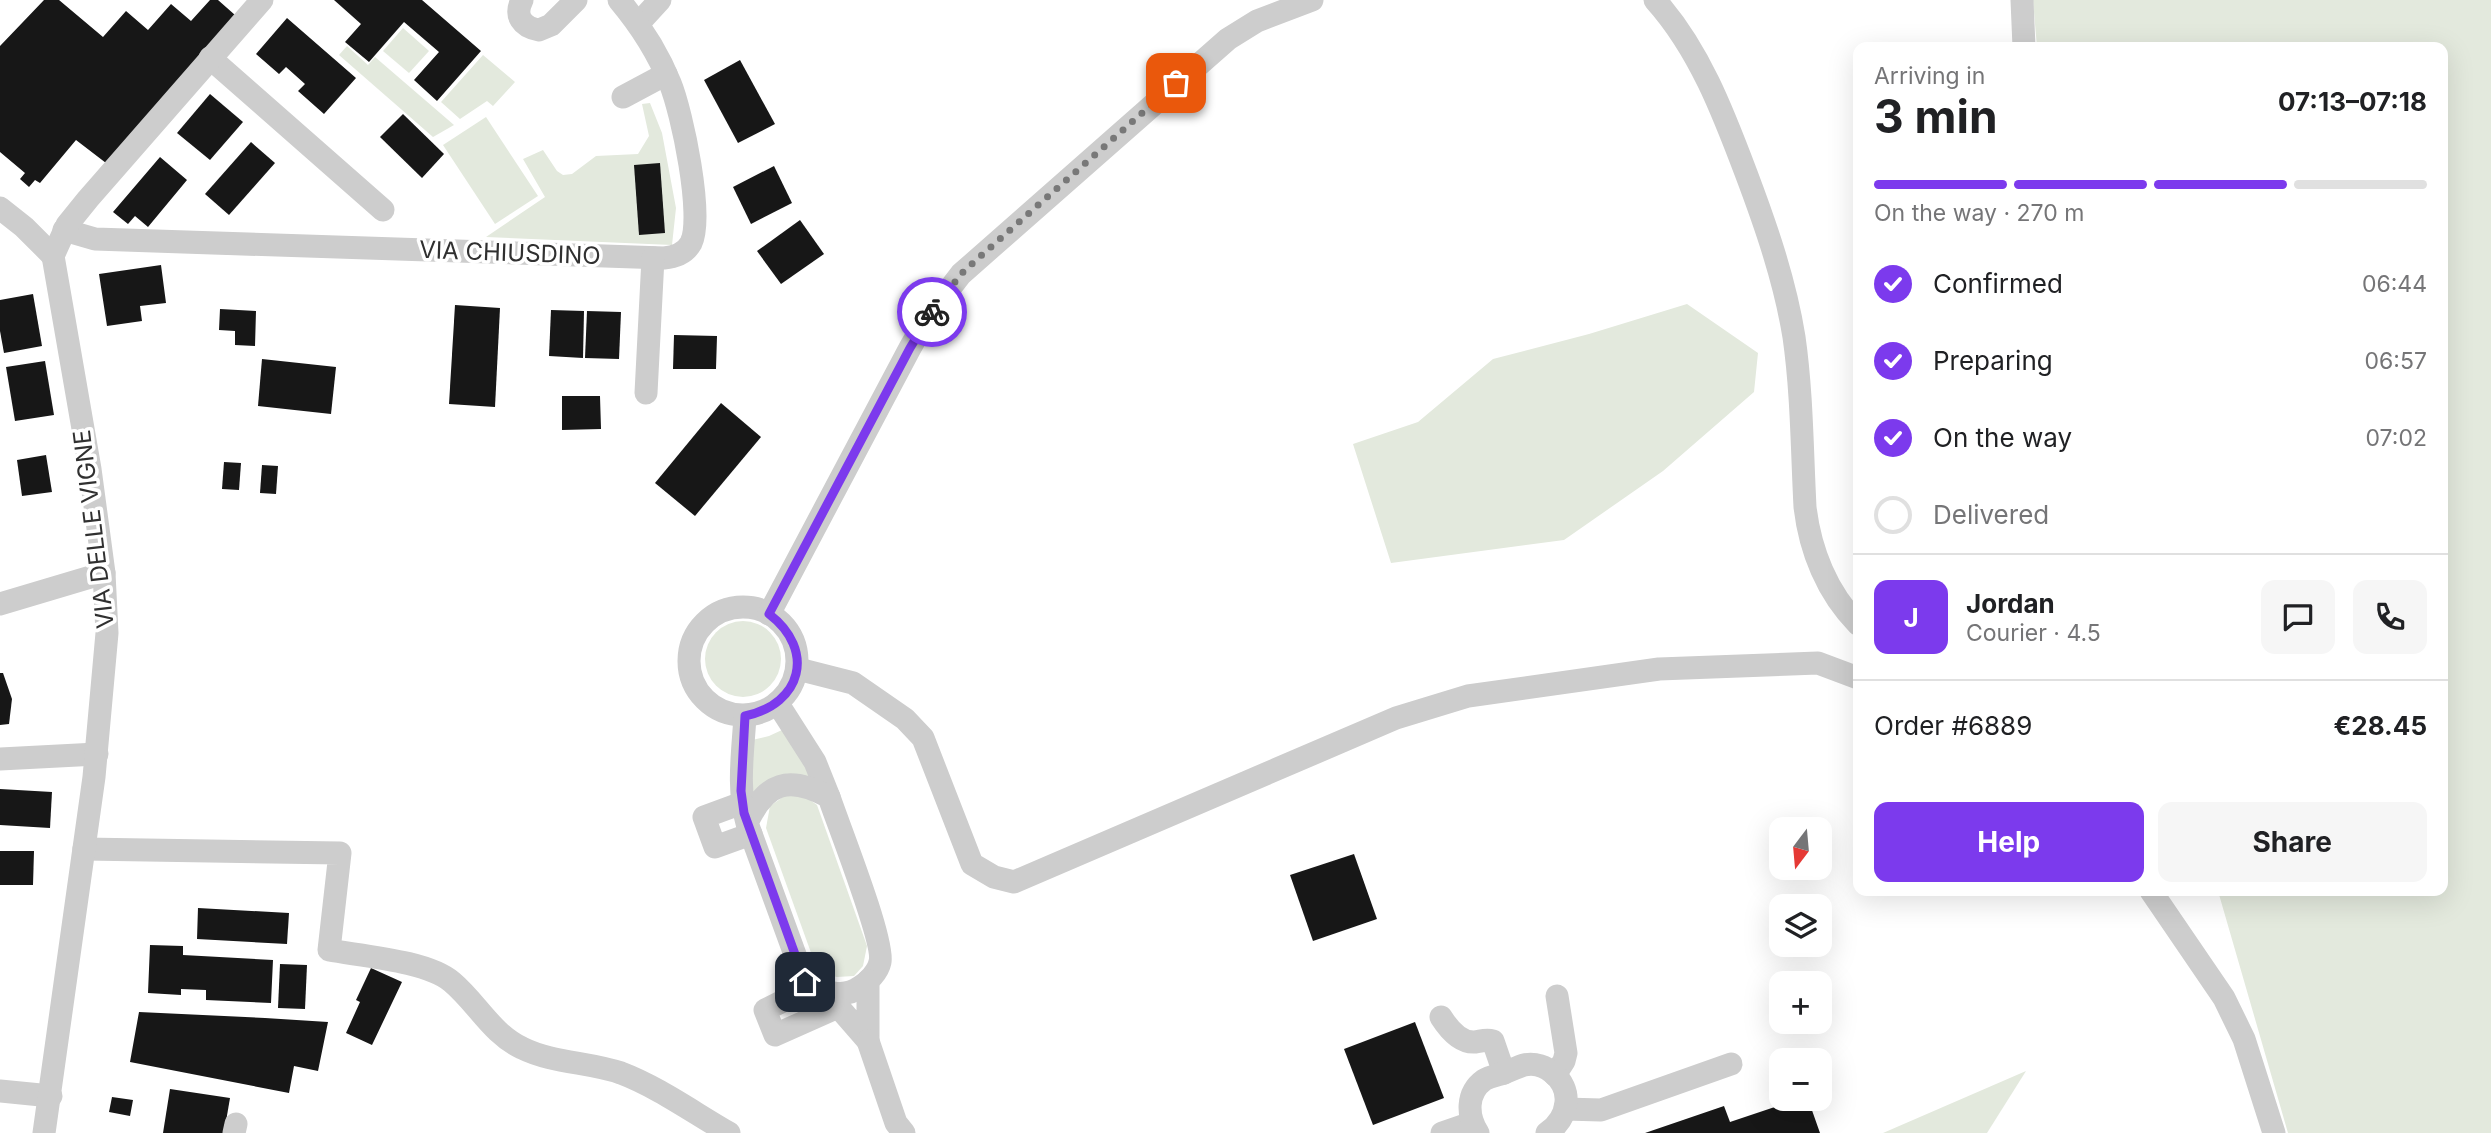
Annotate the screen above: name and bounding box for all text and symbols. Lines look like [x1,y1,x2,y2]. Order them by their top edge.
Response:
pin [1146,53,1206,113]
text: Arriving in [1874,62,1985,90]
icon: bag [1157,64,1195,102]
text: 07:13–07:18 [2278,86,2427,117]
text: 3 min [1874,88,1998,144]
text: On the way · 270 m [1874,199,2084,227]
street label: VIA CHIUSDINO [419,235,601,270]
icon: check [1874,265,1912,303]
text: Confirmed [1933,268,2063,299]
text: 06:44 [2362,270,2427,298]
courier [897,277,967,347]
icon: bike [913,293,951,331]
icon: check [1874,342,1912,380]
text: Preparing [1933,345,2053,376]
text: 06:57 [2365,347,2427,375]
icon: check [1874,419,1912,457]
text: On the way [1933,422,2072,453]
text: 07:02 [2366,424,2427,452]
street label: VIA DELLE VIGNE [67,428,120,630]
text: Delivered [1933,499,2049,530]
button: chat [2261,580,2335,654]
button: phone [2353,580,2427,654]
text: Jordan [1966,588,2055,619]
text: J [1903,602,1919,633]
text: Courier · 4.5 [1966,619,2101,647]
text: Order #6889 [1874,710,2032,741]
text: €28.45 [2334,710,2427,741]
button: Help [1874,802,2144,882]
button: Share [2158,802,2427,882]
north arrow [1769,817,1832,880]
map controls [1769,817,1832,1111]
button: layers [1769,894,1832,957]
pin [775,952,835,1012]
icon: home [786,963,824,1001]
button: + [1769,971,1832,1034]
button: − [1769,1048,1832,1111]

